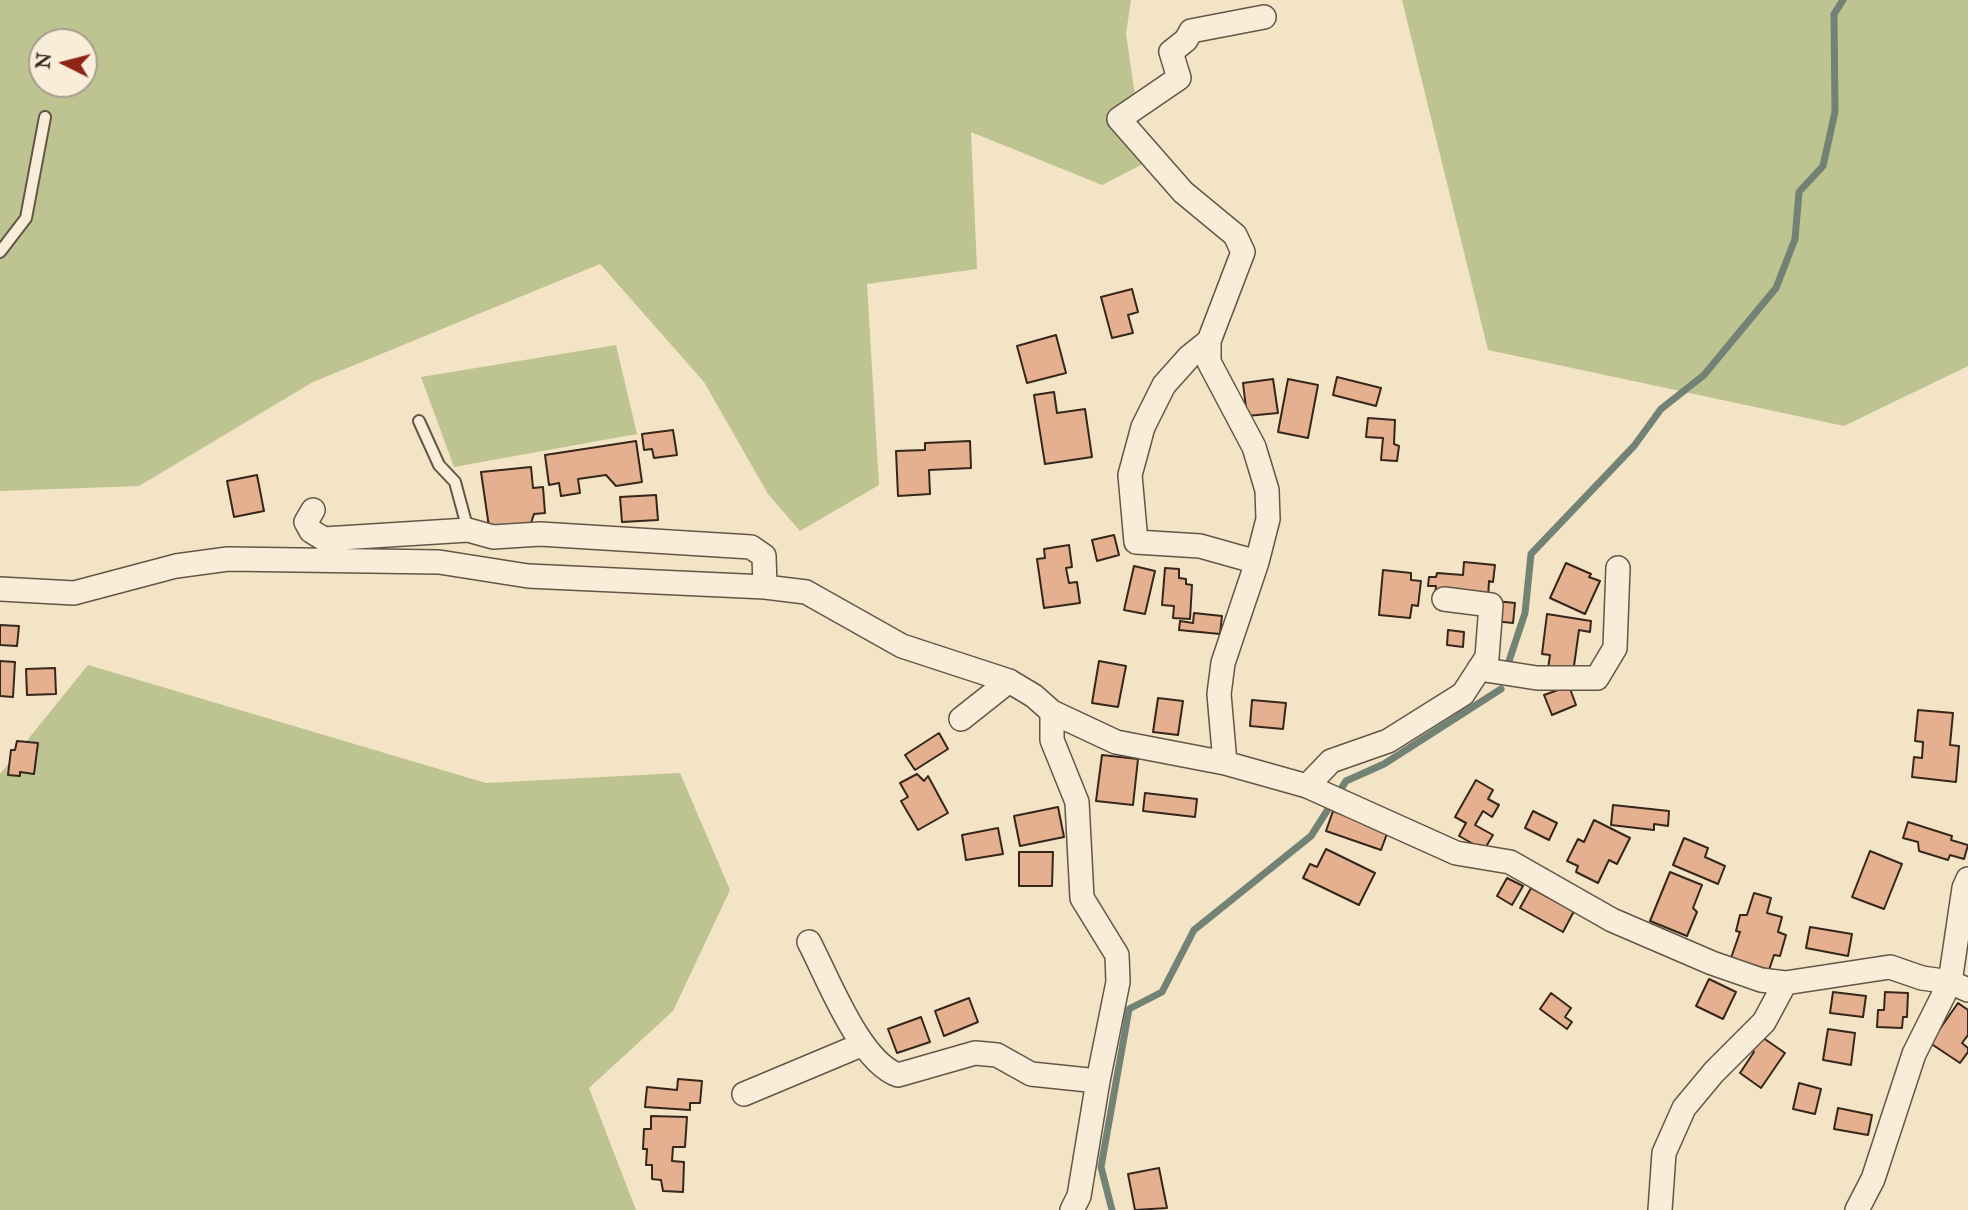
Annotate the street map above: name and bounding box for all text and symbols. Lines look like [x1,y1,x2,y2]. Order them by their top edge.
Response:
north arrow [28,28,98,98]
text: N [31,52,56,70]

